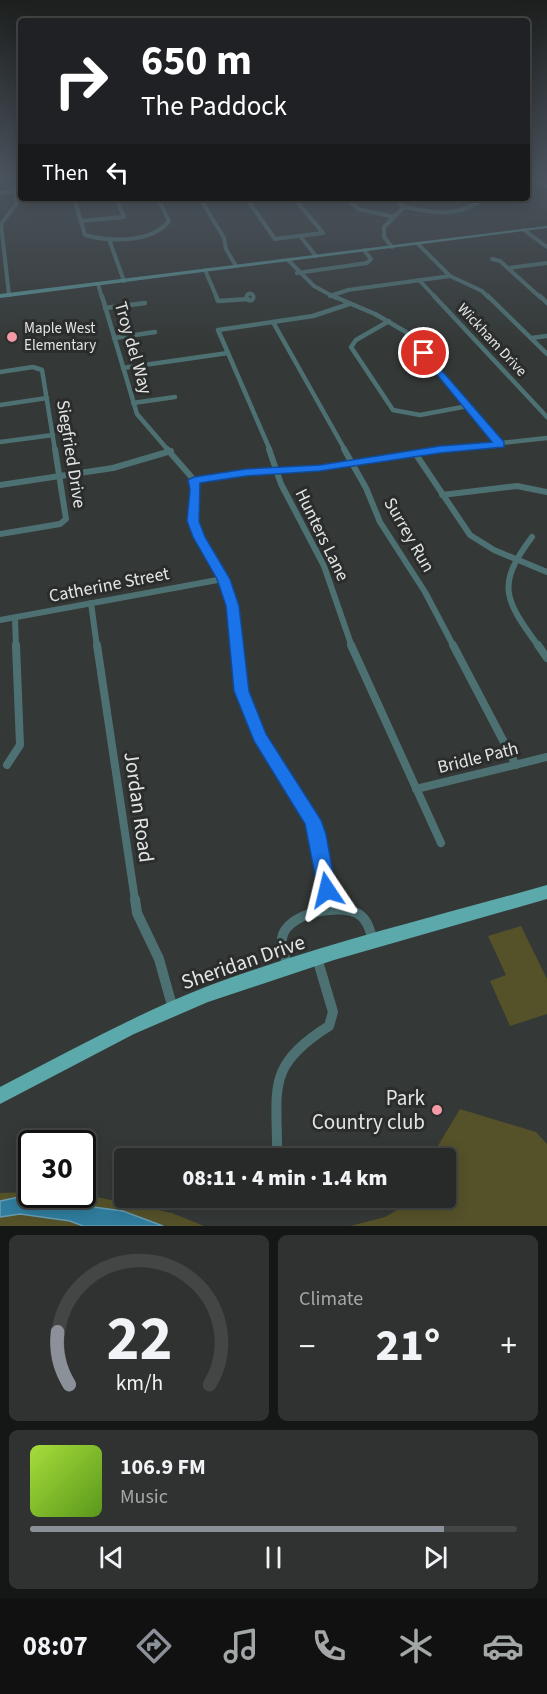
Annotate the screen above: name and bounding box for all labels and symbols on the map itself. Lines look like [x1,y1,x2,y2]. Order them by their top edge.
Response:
street label: Troy del Way [108,299,158,398]
street label: Wickham Drive [452,299,532,381]
place label: Maple West Elementary [24,318,96,356]
pin [398,327,449,378]
marker: Maple West Elementary [5,330,19,344]
street label: Siegfried Drive [50,398,92,510]
street label: Hunters Lane [289,485,355,586]
street label: Surrey Run [378,493,440,577]
street label: Catherine Street [47,561,171,609]
street label: Bridle Path [435,736,521,780]
street label: Jordan Road [116,750,162,864]
position arrow [295,858,359,922]
street label: Sheridan Drive [177,927,309,997]
place label: Park Country club [312,1083,426,1137]
marker: Park Country club [430,1103,444,1117]
speed limit sign: 30 [18,1130,96,1208]

